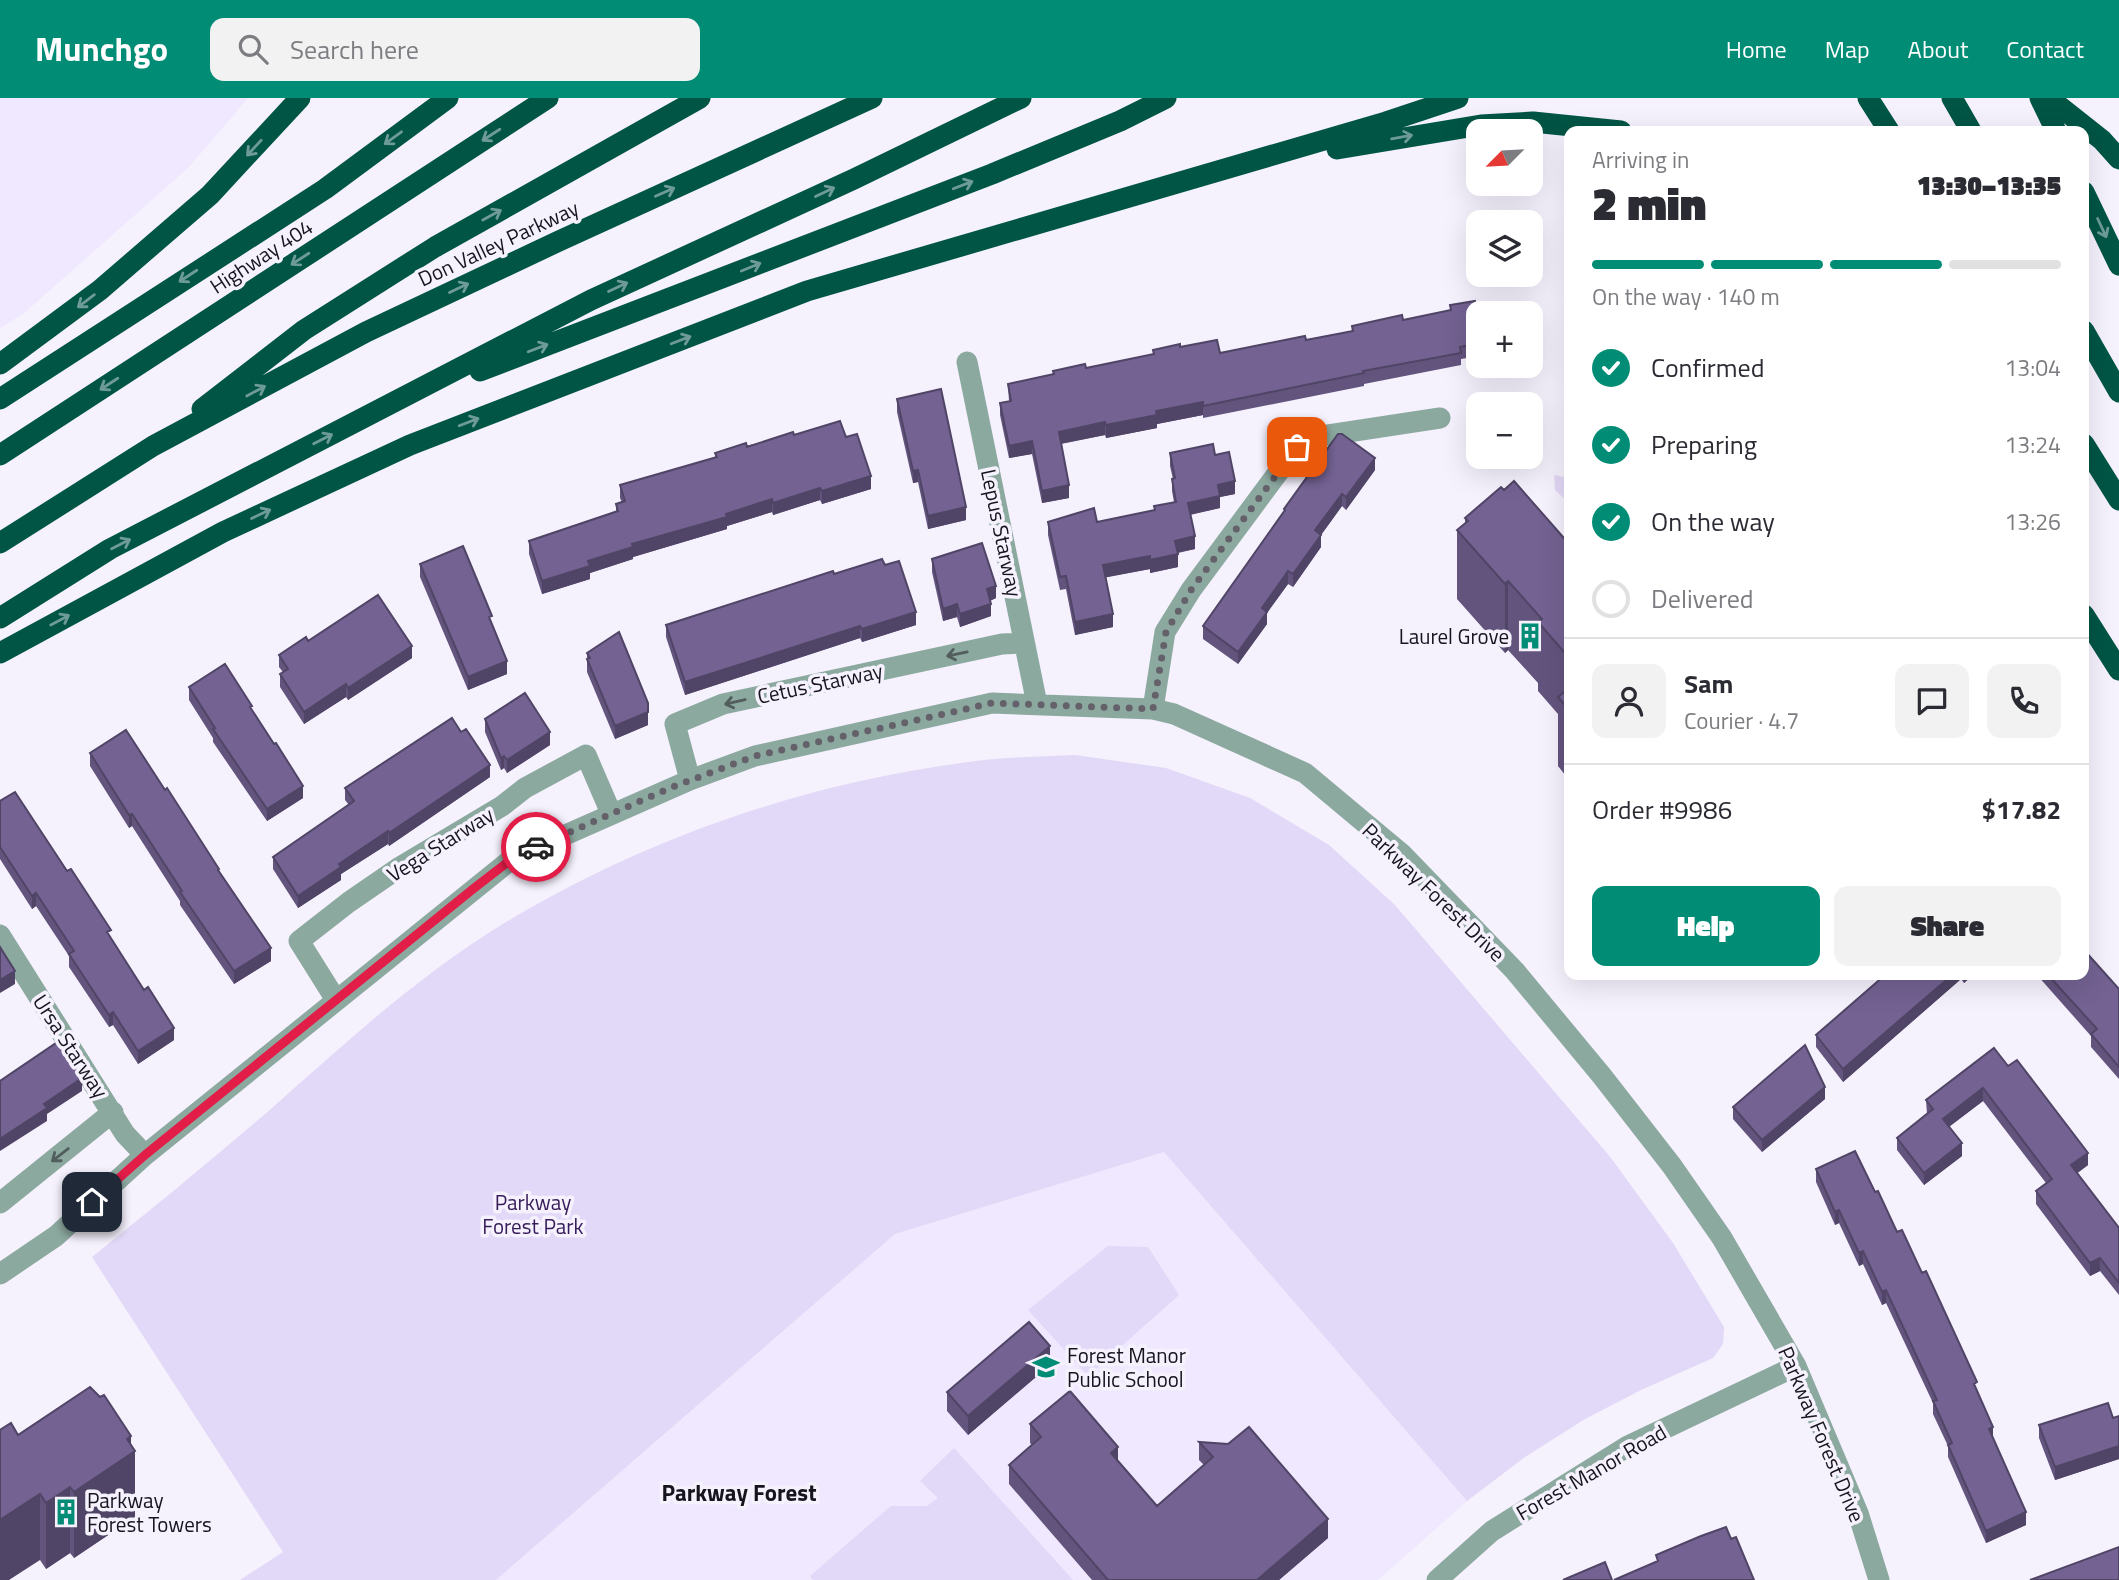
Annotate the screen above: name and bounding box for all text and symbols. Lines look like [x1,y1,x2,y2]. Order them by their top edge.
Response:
search box [210,18,700,81]
text: Munchgo [35,24,168,74]
icon: search [234,30,272,68]
text: Search here [290,30,419,69]
text: Home [1726,31,1787,67]
text: Map [1825,31,1870,67]
text: About [1908,31,1968,67]
text: Contact [2006,31,2084,67]
north arrow [1466,119,1544,196]
map controls [1466,119,1543,469]
one-way arrow [481,129,501,143]
one-way arrow [1391,130,1413,143]
one-way arrow [384,131,403,146]
one-way arrow [245,139,262,156]
text: Arriving in [1592,142,1689,177]
text: 13:30–13:35 [1917,166,2061,205]
text: 2 min [1592,168,1706,238]
one-way arrow [951,178,973,190]
one-way arrow [654,185,675,198]
one-way arrow [814,185,835,198]
street label: Don Valley Parkway [412,192,584,294]
one-way arrow [481,208,502,221]
button: layers [1466,210,1543,287]
street label: Highway 404 [203,211,319,301]
one-way arrow [2096,218,2109,239]
one-way arrow [291,252,310,267]
one-way arrow [739,259,761,272]
one-way arrow [178,270,198,284]
text: On the way · 140 m [1592,279,1780,314]
one-way arrow [607,280,628,294]
one-way arrow [448,281,469,294]
one-way arrow [77,293,95,308]
button: + [1466,301,1543,378]
one-way arrow [670,332,692,345]
one-way arrow [527,341,549,354]
text: Confirmed [1651,348,1765,387]
icon: check [1592,349,1630,387]
text: 13:04 [2004,350,2061,385]
one-way arrow [100,377,120,391]
one-way arrow [245,384,266,397]
button: − [1466,392,1543,469]
one-way arrow [458,414,480,427]
pin [1267,417,1327,477]
text: Preparing [1651,425,1757,464]
icon: check [1592,426,1630,464]
text: 13:24 [2004,427,2061,462]
icon: bag [1278,428,1316,466]
one-way arrow [312,431,332,445]
street label: Lepus Starway [973,466,1031,600]
text: On the way [1651,502,1775,541]
icon: check [1592,503,1630,541]
text: 13:26 [2004,504,2061,539]
one-way arrow [250,507,271,520]
one-way arrow [110,536,131,550]
text: Delivered [1651,579,1754,618]
one-way arrow [49,613,70,626]
place label: Laurel Grove [1399,620,1509,652]
building icon: Laurel Grove [1515,621,1545,651]
one-way arrow [946,647,969,661]
street label: Cetus Starway [754,654,886,712]
button: person [1592,664,1666,738]
text: Sam [1684,664,1733,703]
button: chat [1895,664,1969,738]
button: phone [1987,664,2061,738]
one-way arrow [724,695,747,709]
text: Courier · 4.7 [1684,703,1799,738]
text: Order #9986 [1592,790,1732,829]
text: $17.82 [1982,790,2061,829]
street label: Vega Starway [380,798,500,890]
courier [501,812,571,882]
street label: Parkway Forest Drive [1355,815,1513,969]
icon: car [517,828,555,866]
button: Help [1592,886,1820,966]
button: Share [1834,886,2061,966]
street label: Ursa Starway [25,988,117,1104]
one-way arrow [51,1147,69,1162]
pin [62,1172,122,1232]
icon: home [73,1183,111,1221]
park label: Parkway Forest Park [482,1186,584,1242]
place label: Forest Manor Public School [1067,1339,1186,1395]
street label: Parkway Forest Drive [1770,1341,1874,1527]
school or university icon: Forest Manor Public School [1031,1352,1061,1382]
street label: Forest Manor Road [1510,1416,1672,1528]
district label: Parkway Forest [661,1475,817,1510]
place label: Parkway Forest Towers [87,1484,212,1540]
building icon: Parkway Forest Towers [51,1497,81,1527]

